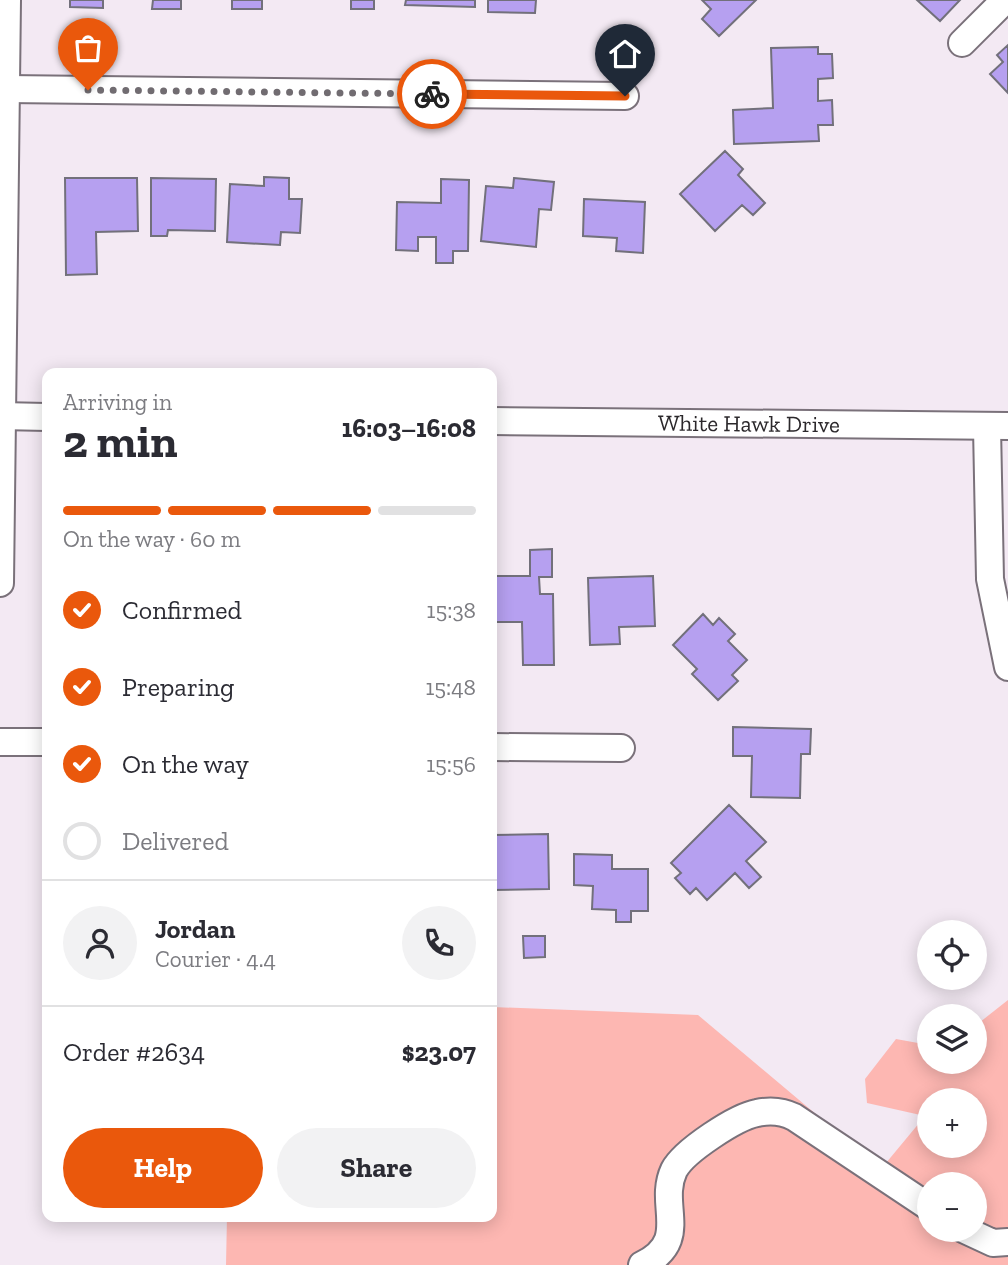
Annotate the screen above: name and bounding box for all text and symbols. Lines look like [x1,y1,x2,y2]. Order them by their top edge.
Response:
pin [58,18,118,90]
pin [595,24,655,96]
icon: bag [69,29,107,67]
icon: home [606,35,644,73]
courier [397,59,467,129]
icon: bike [413,75,451,113]
text: Arriving in [63,388,172,416]
street label: White Hawk Drive [658,409,840,438]
text: 16:03–16:08 [342,412,476,444]
text: 2 min [63,414,178,469]
text: On the way · 60 m [63,525,241,553]
icon: check [63,591,101,629]
text: Confirmed [122,594,242,626]
text: 15:38 [427,596,476,624]
icon: check [63,668,101,706]
text: Preparing [122,671,234,703]
text: 15:48 [425,673,476,701]
icon: check [63,745,101,783]
text: On the way [122,748,249,780]
text: 15:56 [426,750,476,778]
text: Delivered [122,825,229,857]
button: person [63,906,137,980]
button: phone [402,906,476,980]
text: Jordan [155,913,235,945]
map controls [917,920,987,1242]
button: locate [917,920,987,990]
text: Courier · 4.4 [155,945,276,973]
button: layers [917,1004,987,1074]
text: Order #2634 [63,1036,205,1068]
text: $23.07 [402,1036,476,1068]
button: + [917,1088,987,1158]
button: Help [63,1128,263,1208]
button: Share [277,1128,476,1208]
button: − [917,1172,987,1242]

